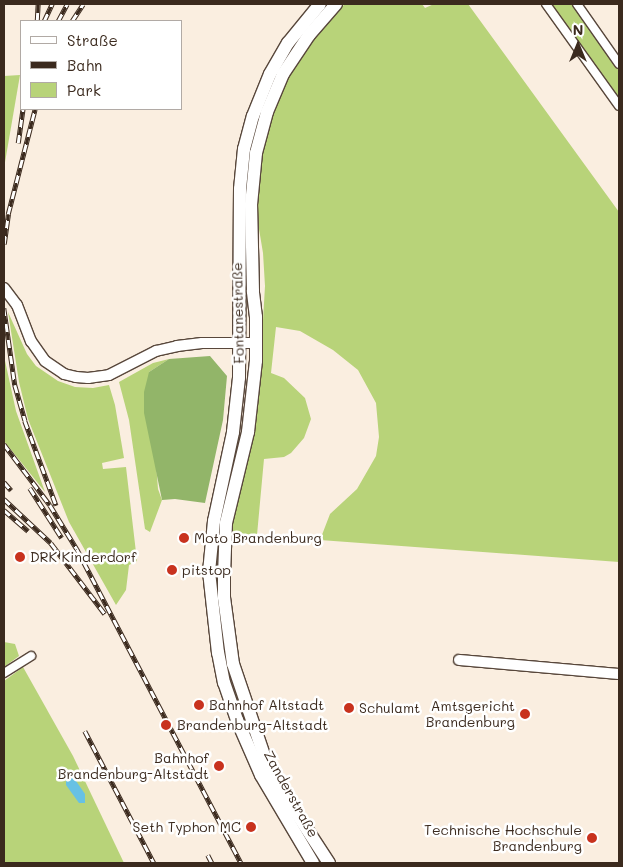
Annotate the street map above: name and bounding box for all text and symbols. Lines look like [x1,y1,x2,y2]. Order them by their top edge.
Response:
legend [20,20,182,110]
north arrow [553,20,603,70]
text: N [573,20,583,39]
text: Straße [67,30,118,50]
text: Bahn [67,55,102,75]
text: Park [67,80,101,100]
street label: Fontanestraße [229,262,247,364]
place label: Moto Brandenburg [194,530,322,546]
marker: Moto Brandenburg [178,532,190,544]
place label: DRK Kinderdorf [30,549,136,565]
marker: DRK Kinderdorf [14,551,26,563]
place label: pitstop [182,562,231,578]
marker: pitstop [166,564,178,576]
place label: Bahnhof Altstadt [209,697,324,713]
place label: Amtsgericht Brandenburg [426,698,515,730]
marker: Bahnhof Altstadt [193,699,205,711]
place label: Schulamt [359,700,420,716]
marker: Schulamt [343,702,355,714]
marker: Amtsgericht Brandenburg [519,708,531,720]
place label: Brandenburg-Altstadt [177,717,328,733]
marker: Brandenburg-Altstadt [159,718,173,732]
street label: Zanderstraße [260,748,322,840]
place label: Bahnhof Brandenburg-Altstadt [58,750,209,782]
marker: Bahnhof Brandenburg-Altstadt [213,760,225,772]
place label: Seth Typhon MC [133,819,241,835]
marker: Seth Typhon MC [245,821,257,833]
place label: Technische Hochschule Brandenburg [424,822,582,854]
marker: Technische Hochschule Brandenburg [586,832,598,844]

